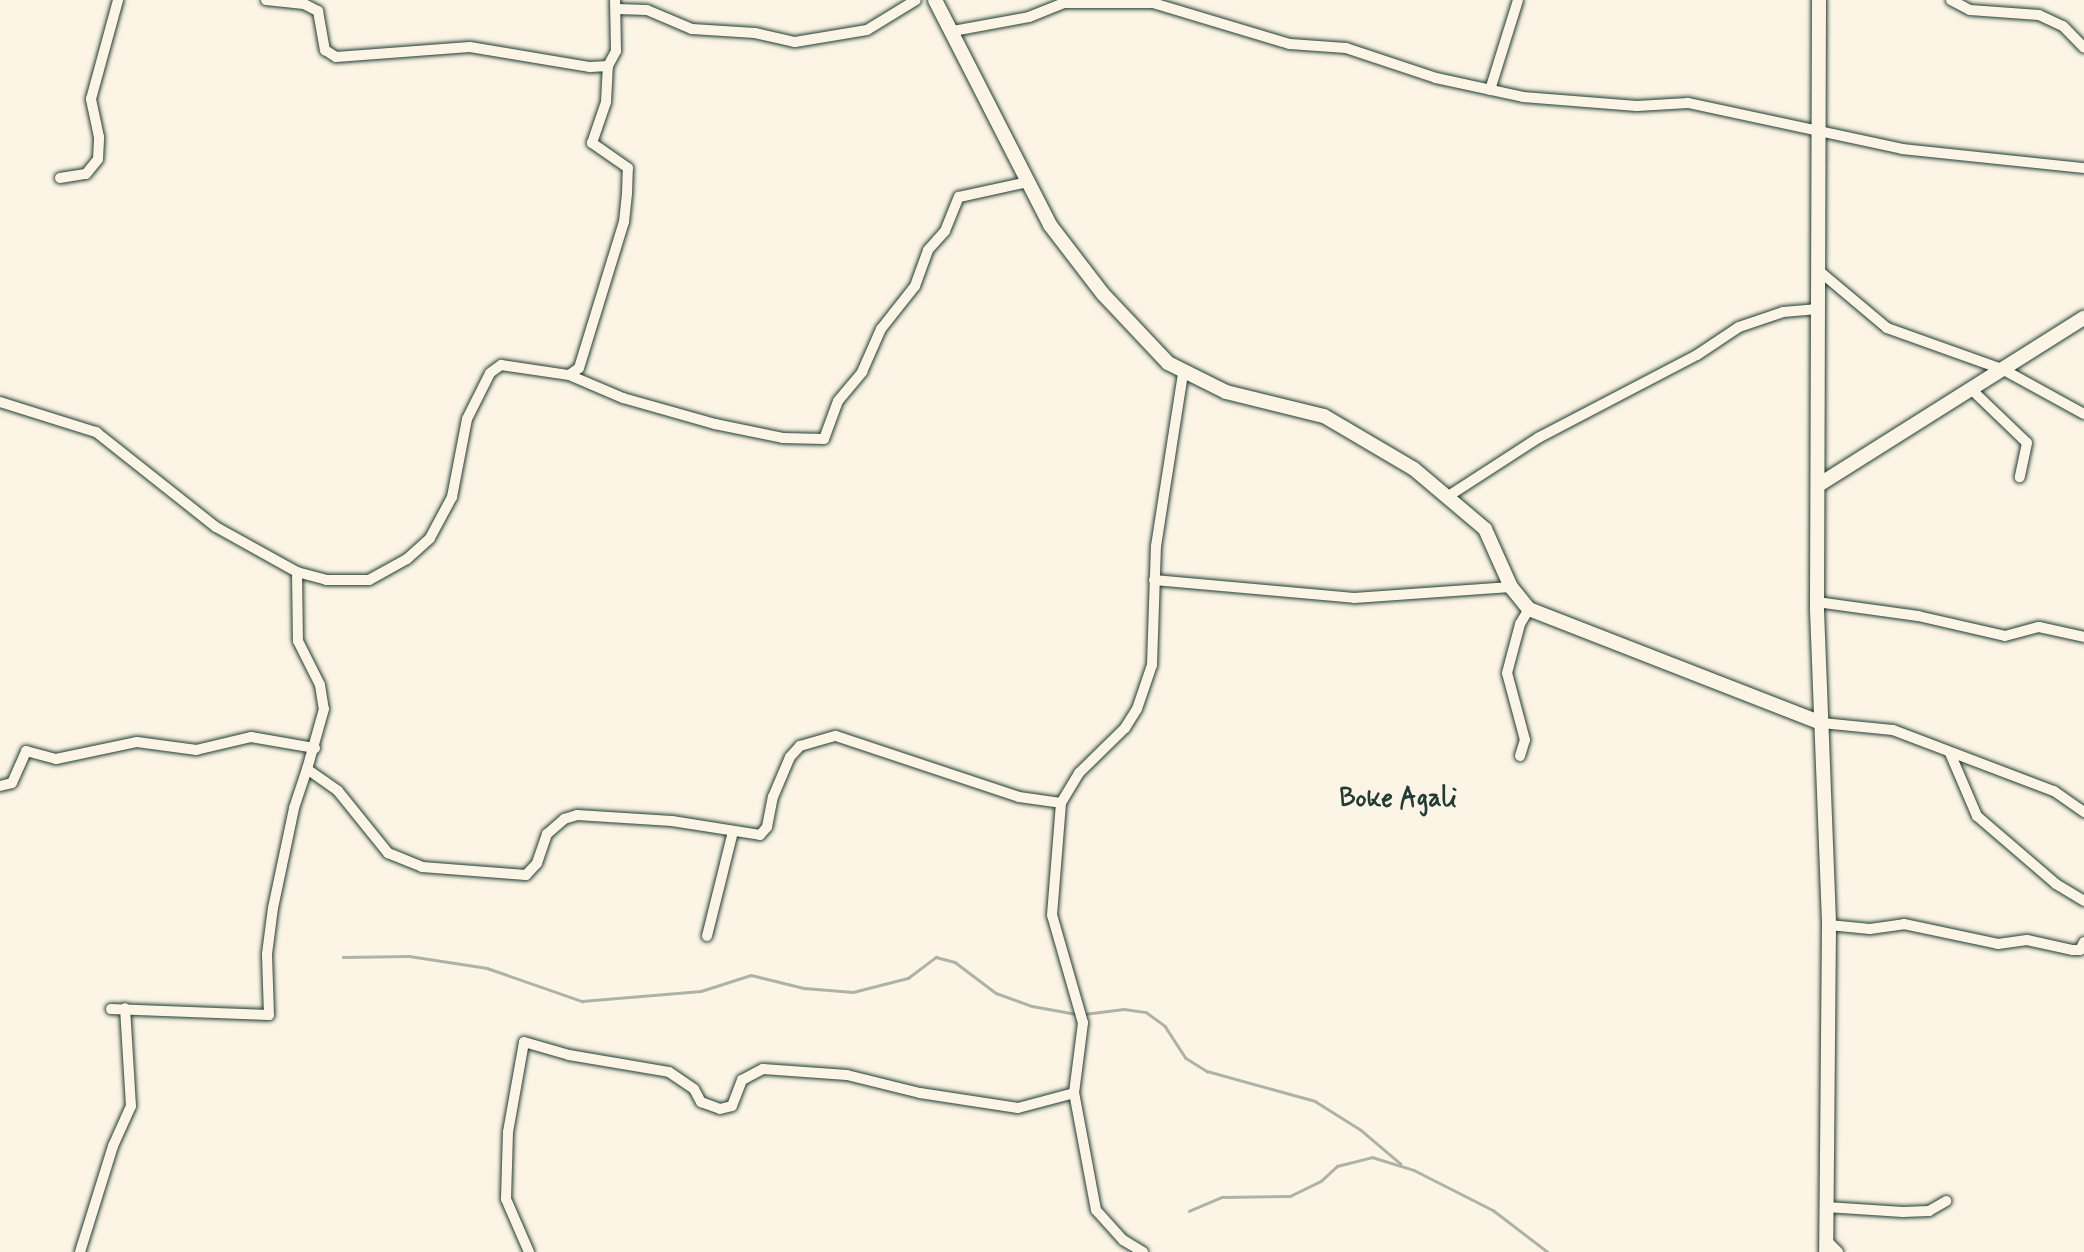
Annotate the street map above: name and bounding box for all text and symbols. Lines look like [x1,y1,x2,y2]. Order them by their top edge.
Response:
district label: Boke Agali [1339,784,1457,816]

